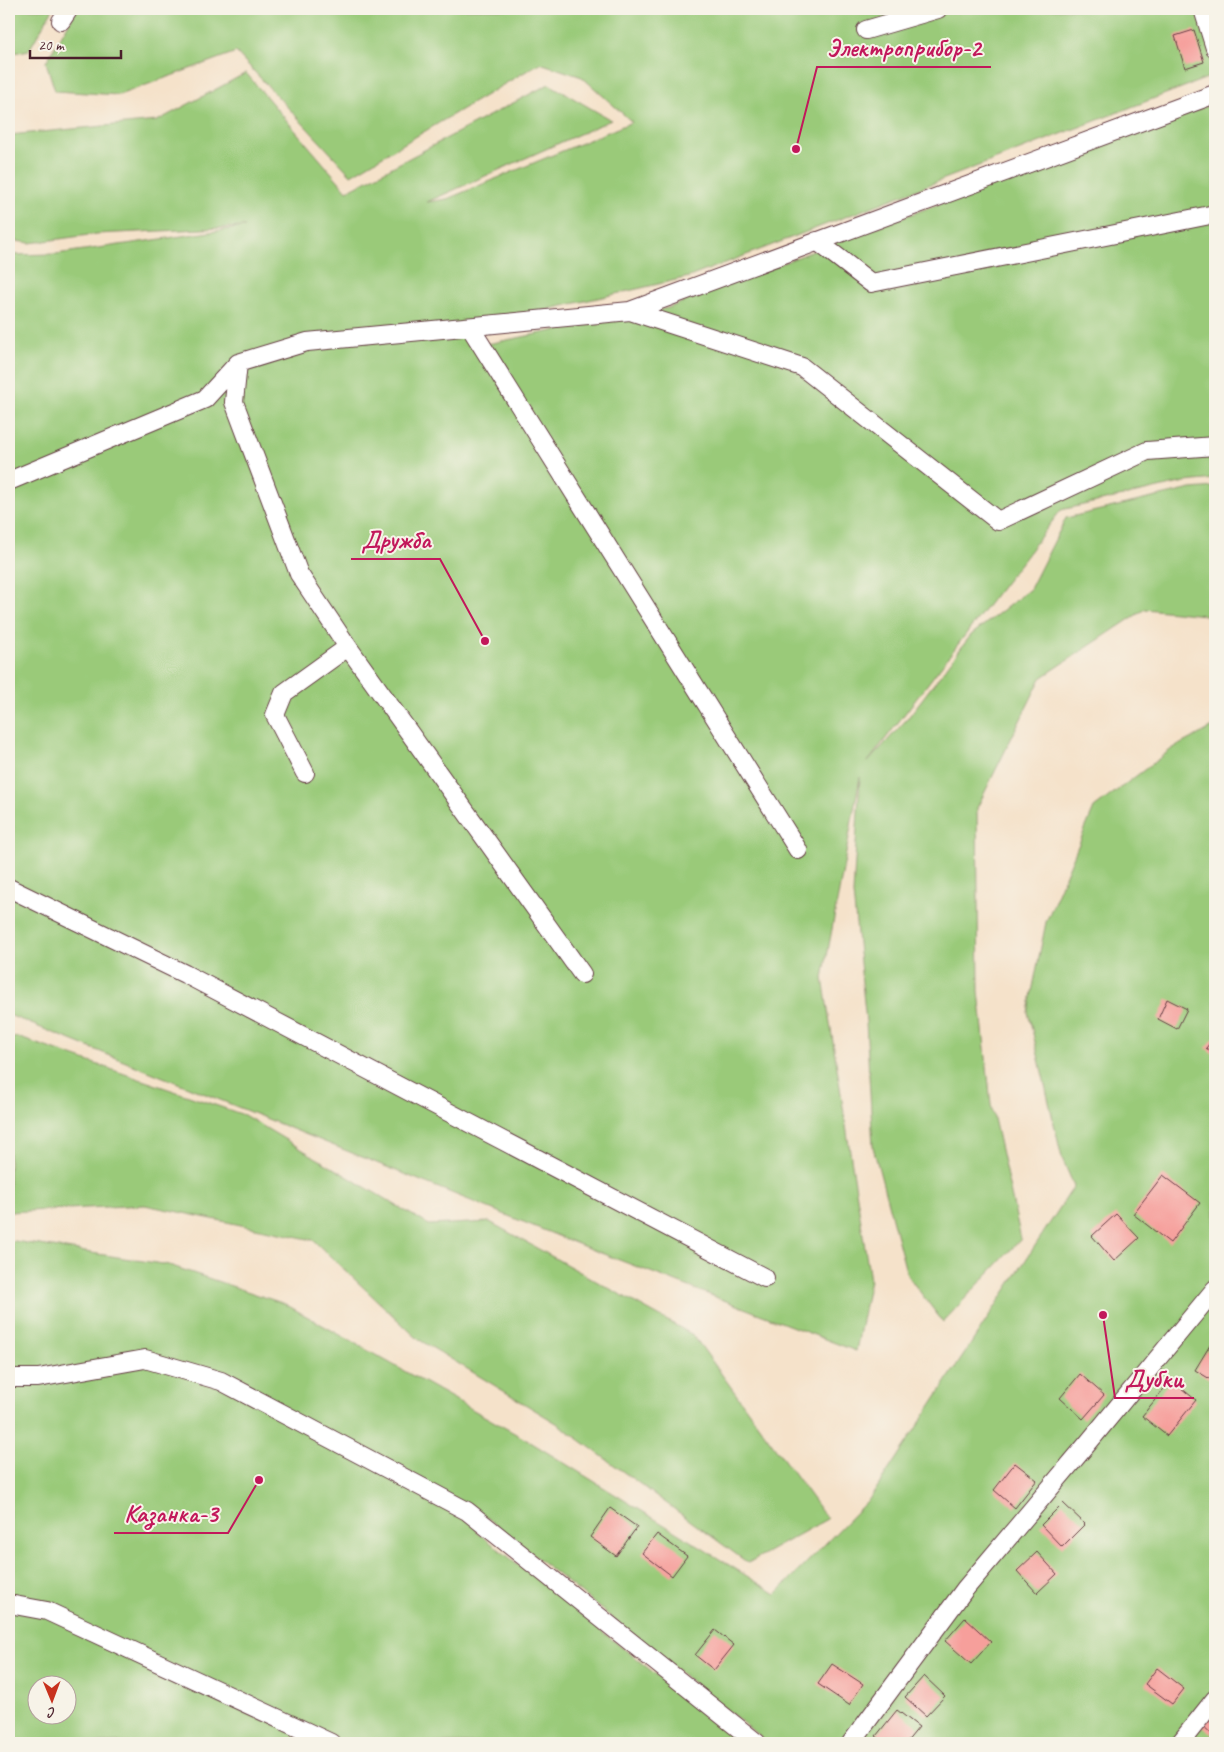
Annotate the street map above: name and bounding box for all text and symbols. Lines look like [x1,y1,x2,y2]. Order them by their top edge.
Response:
callout: Электроприбор-2 [817,27,991,67]
scale bar [30,28,121,60]
text: Электроприбор-2 [827,32,984,64]
text: 20 m [38,36,65,55]
callout: Дружба [351,519,440,559]
text: Дружба [361,524,433,556]
callout: Дубки [1115,1358,1194,1398]
text: Дубки [1124,1363,1185,1395]
callout: Казанка-3 [114,1493,228,1533]
text: Казанка-3 [124,1498,221,1530]
north arrow [28,1674,78,1724]
text: С [47,1704,56,1721]

